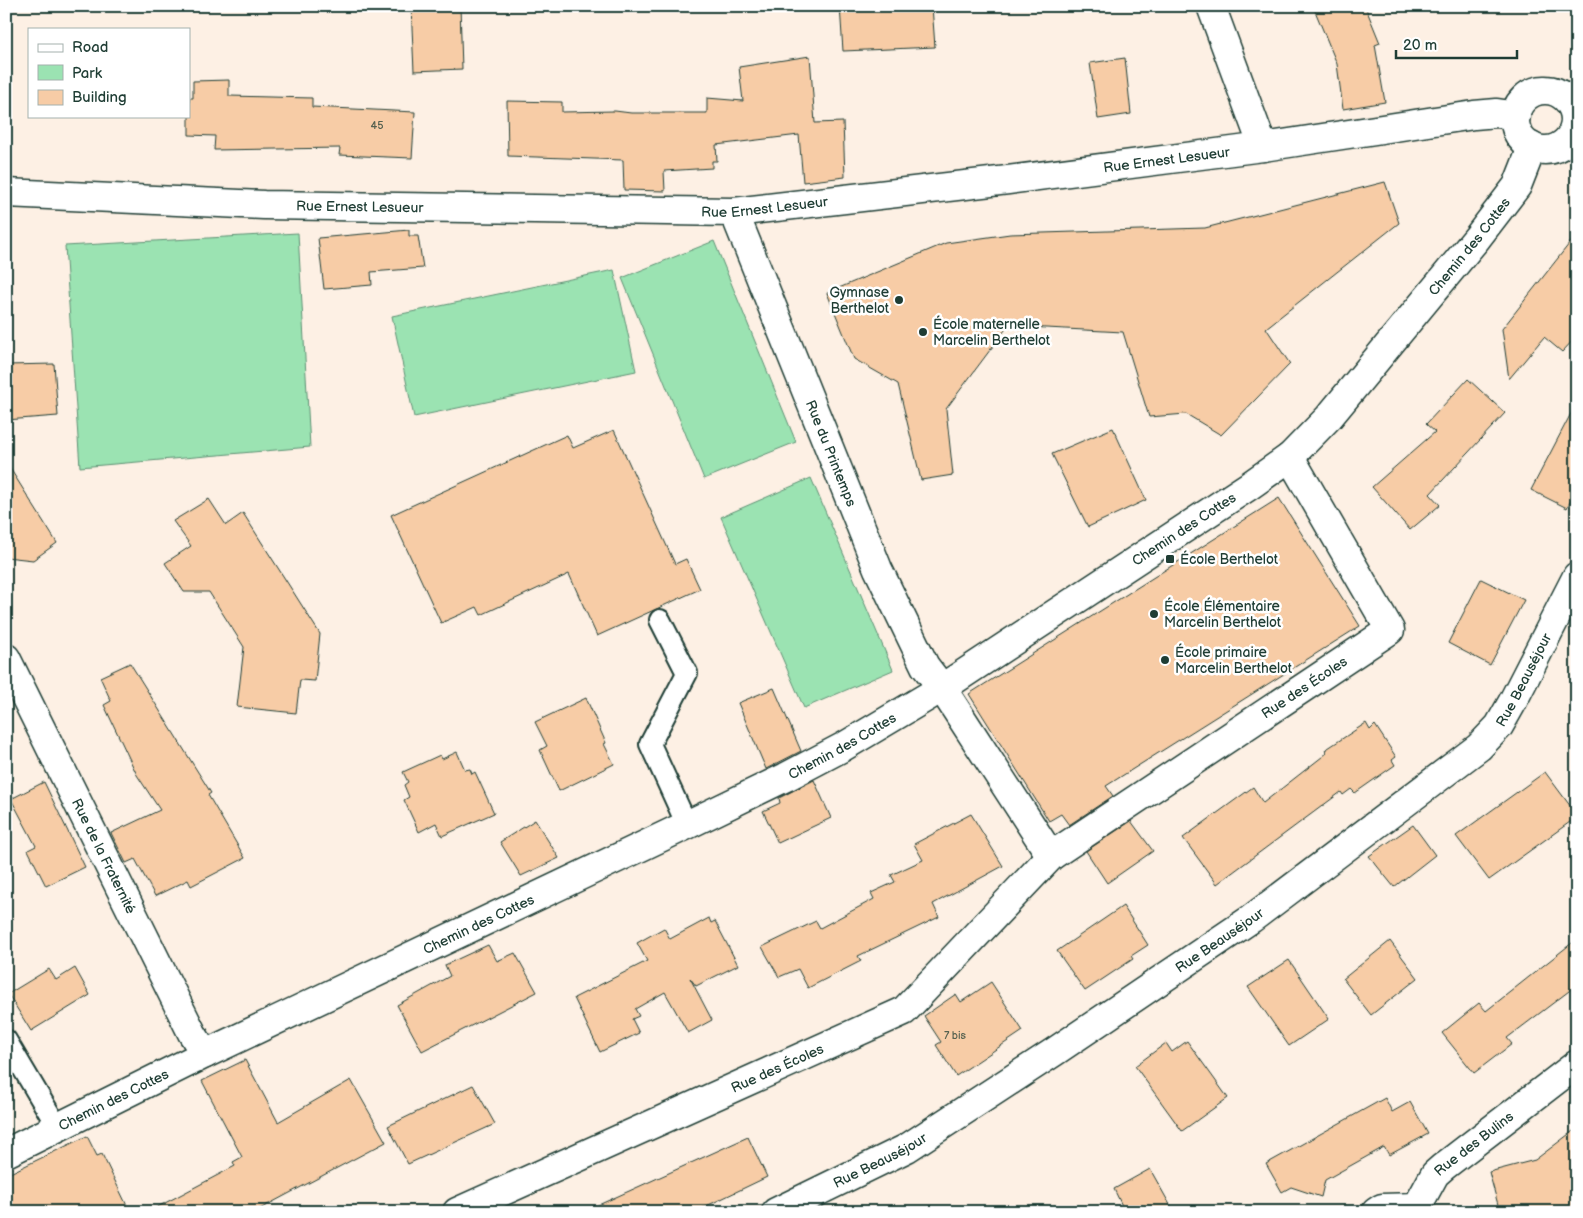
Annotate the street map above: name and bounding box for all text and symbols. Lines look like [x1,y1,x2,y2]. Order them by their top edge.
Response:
legend [28,28,190,118]
scale bar [1396,28,1517,60]
text: 20 m [1403,36,1437,55]
text: Road [72,38,108,57]
text: Park [72,64,103,83]
text: Building [72,88,127,107]
house number: 45 [370,119,384,132]
street label: Rue Ernest Lesueur [1102,143,1232,176]
street label: Rue Ernest Lesueur [701,193,830,221]
street label: Chemin des Cottes [1425,194,1514,299]
street label: Rue Ernest Lesueur [296,197,424,216]
place label: Gymnase Berthelot [830,284,890,317]
marker: Gymnase Berthelot [893,294,905,306]
place label: École maternelle Marcelin Berthelot [933,315,1051,349]
marker: École maternelle Marcelin Berthelot [917,326,929,338]
street label: Rue du Printemps [802,397,860,509]
street label: Chemin des Cottes [1129,489,1239,569]
place label: École Berthelot [1180,550,1279,568]
marker: École Berthelot [1164,553,1176,565]
place label: École Élémentaire Marcelin Berthelot [1164,597,1282,631]
marker: École Élémentaire Marcelin Berthelot [1148,608,1160,620]
street label: Rue Beauséjour [1492,629,1555,729]
place label: École primaire Marcelin Berthelot [1175,643,1293,677]
street label: Rue des Écoles [1258,653,1350,722]
marker: École primaire Marcelin Berthelot [1159,654,1171,666]
street label: Chemin des Cottes [785,709,899,783]
street label: Rue de la Fraternité [68,795,140,917]
street label: Chemin des Cottes [420,890,537,958]
street label: Rue Beauséjour [1172,904,1268,976]
house number: 7 bis [944,1029,967,1042]
street label: Rue des Écoles [728,1040,826,1096]
street label: Chemin des Cottes [56,1065,171,1134]
street label: Rue des Bulins [1430,1108,1517,1179]
street label: Rue Beauséjour [830,1129,931,1191]

